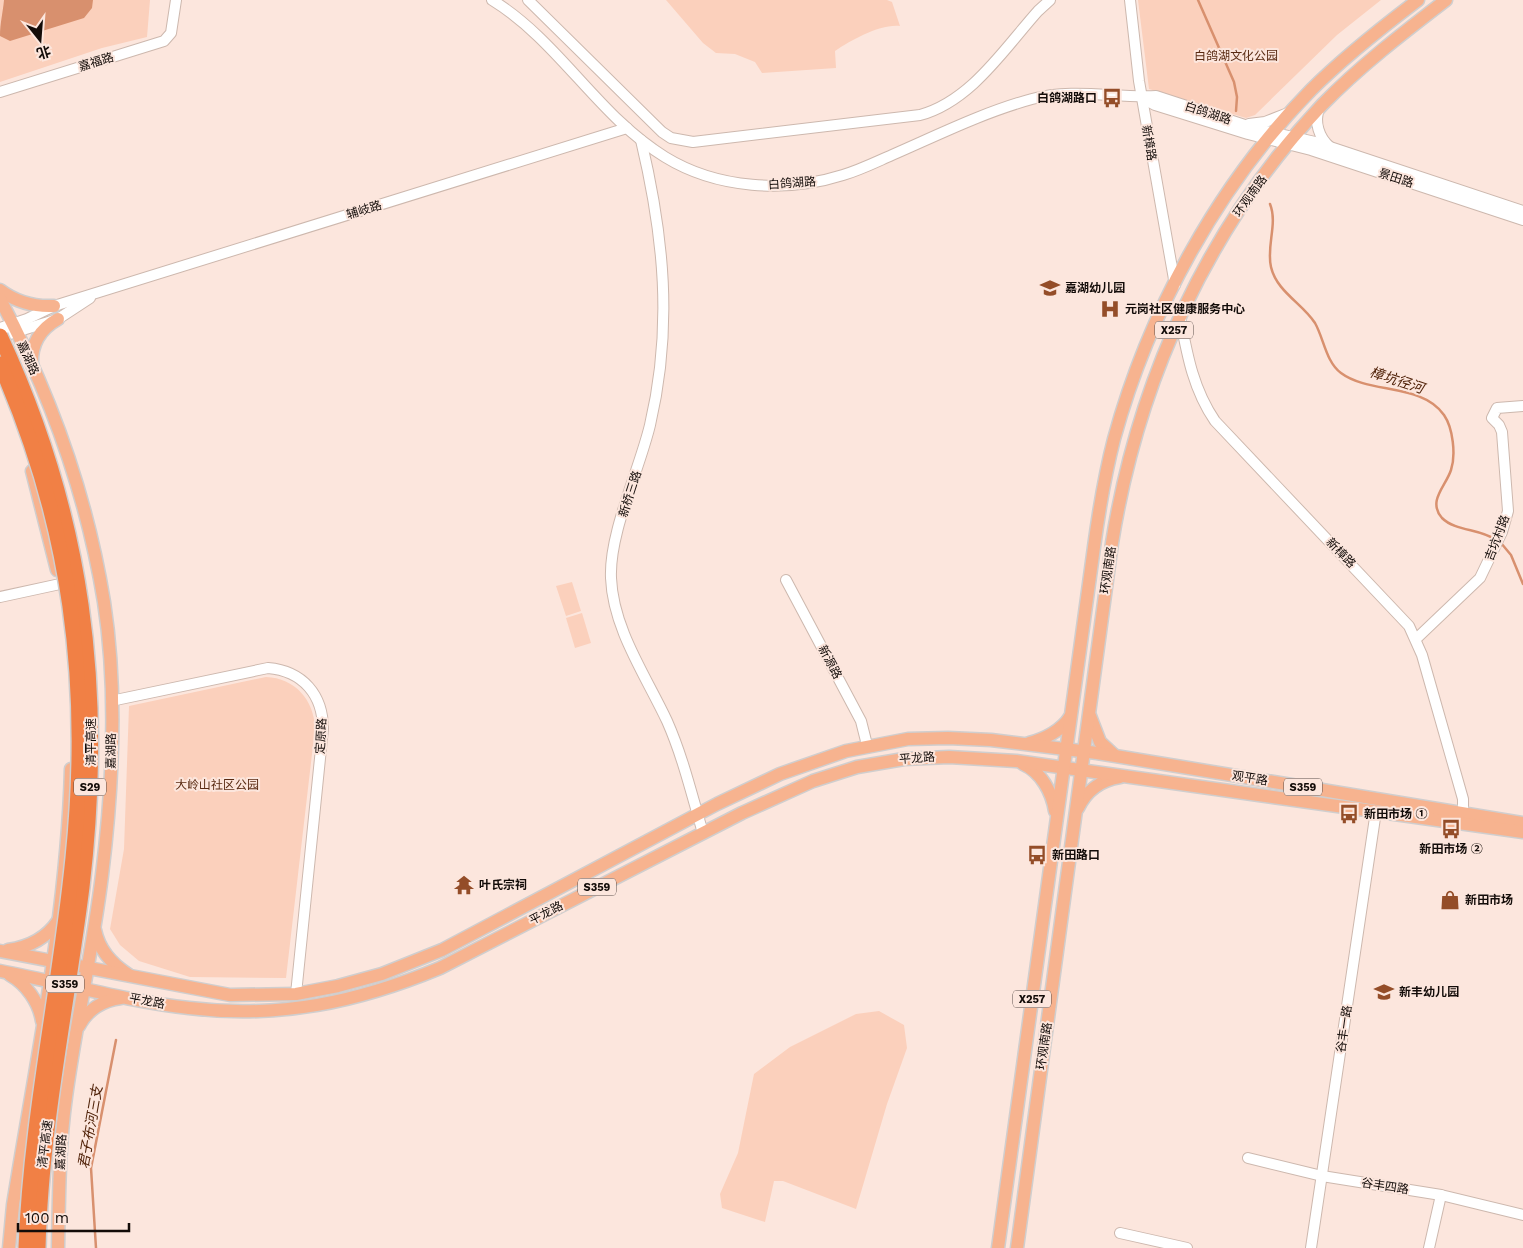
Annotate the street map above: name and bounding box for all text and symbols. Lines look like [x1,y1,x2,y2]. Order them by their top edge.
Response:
north arrow [15,15,65,65]
text: 北 [35,43,53,62]
park label: 白鸽湖文化公园 [1194,49,1278,63]
street label: 嘉福路 [77,50,115,74]
bus stop icon: 白鸽湖路口 [1101,87,1123,109]
place label: 白鸽湖路口 [1037,91,1097,105]
street label: 白鸽湖路 [1183,99,1233,127]
street label: 新樟路 [1139,124,1159,162]
street label: 景田路 [1377,166,1415,190]
street label: 环观南路 [1230,172,1270,220]
street label: 白鸽湖路 [768,174,816,192]
street label: 辅岐路 [345,198,383,222]
school or university icon: 嘉湖幼儿园 [1039,277,1061,299]
place label: 嘉湖幼儿园 [1065,281,1125,295]
hospital icon: 元岗社区健康服务中心 [1099,298,1121,320]
place label: 元岗社区健康服务中心 [1125,302,1245,316]
road number: X257 [1155,322,1193,338]
street label: 嘉湖路 [14,339,42,377]
water label: 樟坑径河 [1368,364,1429,397]
street label: 新桥三路 [616,469,644,519]
street label: 吉坑村路 [1482,513,1512,563]
street label: 新樟路 [1323,535,1359,571]
street label: 环观南路 [1098,545,1118,595]
street label: 新源路 [815,643,845,681]
street label: 清平高速 [84,718,98,766]
street label: 定原路 [313,718,329,754]
street label: 嘉湖路 [104,733,118,769]
street label: 平龙路 [899,750,935,766]
street label: 观平路 [1231,768,1269,788]
park label: 大岭山社区公园 [175,778,259,792]
road number: S29 [74,779,106,796]
road number: S359 [1284,779,1322,796]
bus stop icon: 新田市场 ① [1338,803,1360,825]
place label: 新田市场 ① [1364,807,1427,821]
bus stop icon: 新田市场 ② [1440,818,1462,840]
place label: 新田市场 ② [1419,842,1483,856]
bus stop icon: 新田路口 [1026,844,1048,866]
place label: 新田路口 [1052,848,1100,862]
temple icon: 叶氏宗祠 [453,874,475,896]
place label: 叶氏宗祠 [479,878,527,892]
road number: S359 [578,879,616,896]
shop icon: 新田市场 [1439,889,1461,911]
place label: 新田市场 [1465,893,1513,907]
street label: 平龙路 [527,899,565,927]
road number: S359 [46,976,84,992]
school or university icon: 新丰幼儿园 [1373,981,1395,1003]
place label: 新丰幼儿园 [1399,985,1459,999]
street label: 平龙路 [128,991,166,1011]
road number: X257 [1013,991,1051,1008]
street label: 谷丰一路 [1334,1004,1354,1054]
street label: 环观南路 [1034,1021,1054,1071]
water label: 君子布河三支 [75,1082,106,1170]
street label: 清平高速 [35,1119,55,1169]
street label: 嘉湖路 [53,1134,69,1170]
street label: 谷丰四路 [1360,1175,1410,1197]
scale bar [18,1200,129,1232]
text: 100 m [25,1209,69,1227]

